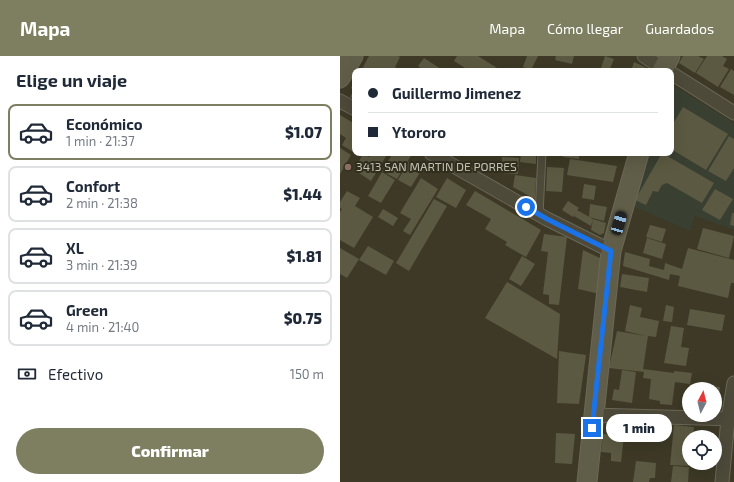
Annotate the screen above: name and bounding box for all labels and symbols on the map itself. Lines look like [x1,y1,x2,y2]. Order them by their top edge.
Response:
place label: 3413 SAN MARTIN DE PORRES [356,159,517,173]
marker: 3413 SAN MARTIN DE PORRES [343,162,353,172]
route start [517,198,535,216]
car [610,210,628,236]
north arrow [682,382,722,422]
callout: 1 min [606,414,672,442]
route end [583,419,601,437]

